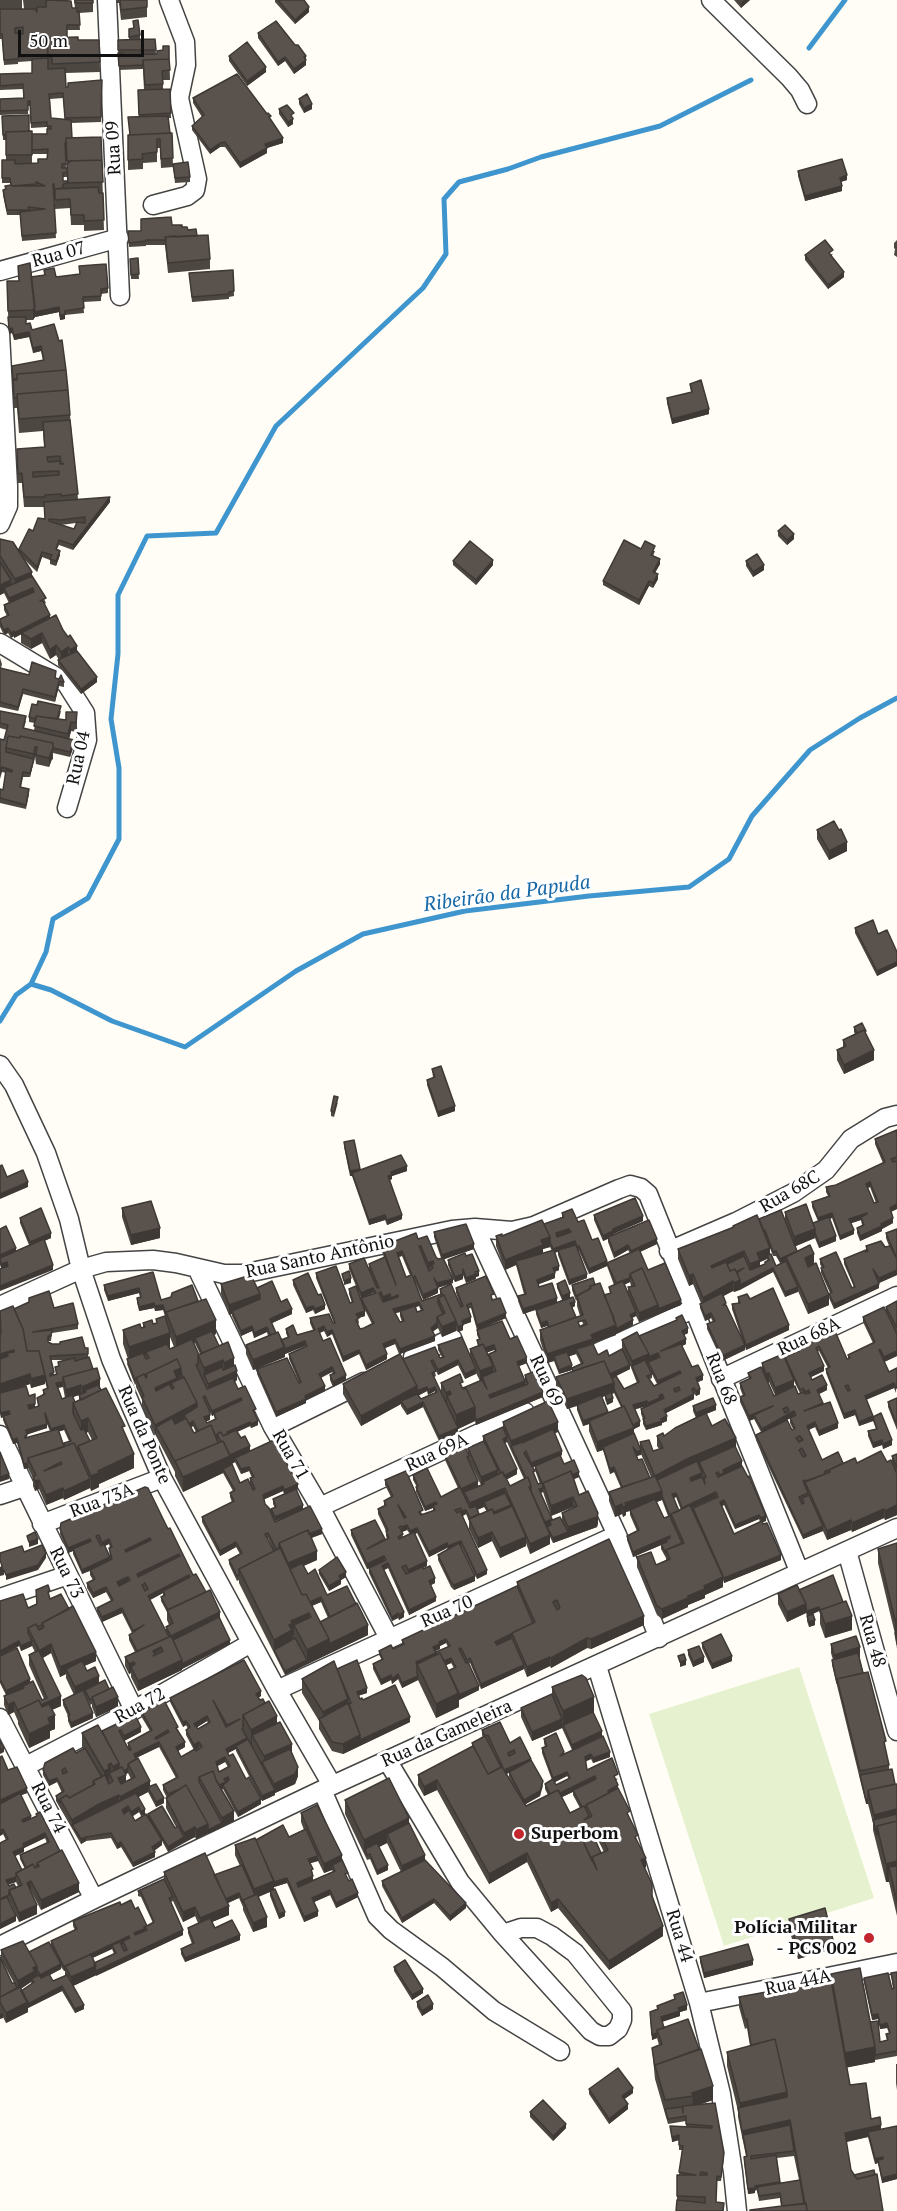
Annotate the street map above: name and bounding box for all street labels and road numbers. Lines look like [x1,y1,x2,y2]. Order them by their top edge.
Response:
street label: Rua 09 [102,120,126,176]
street label: Rua 07 [30,238,88,272]
street label: Rua 04 [63,729,95,787]
street label: Rua 68C [756,1166,824,1218]
street label: Rua Santo Antônio [244,1231,396,1283]
street label: Rua 68A [774,1313,844,1361]
street label: Rua 68 [701,1350,741,1408]
street label: Rua 69 [525,1352,567,1410]
street label: Rua da Ponte [113,1383,175,1487]
street label: Rua 71 [267,1426,313,1484]
street label: Rua 69A [402,1429,472,1477]
street label: Rua 73A [67,1479,137,1523]
street label: Rua 73 [44,1544,88,1602]
street label: Rua 70 [418,1591,476,1633]
street label: Rua 48 [854,1612,890,1670]
street label: Rua 72 [111,1683,169,1729]
street label: Rua da Gameleira [378,1696,516,1772]
street label: Rua 74 [26,1779,70,1837]
street label: Rua 44 [661,1907,697,1965]
street label: Rua 44A [763,1965,833,2001]

